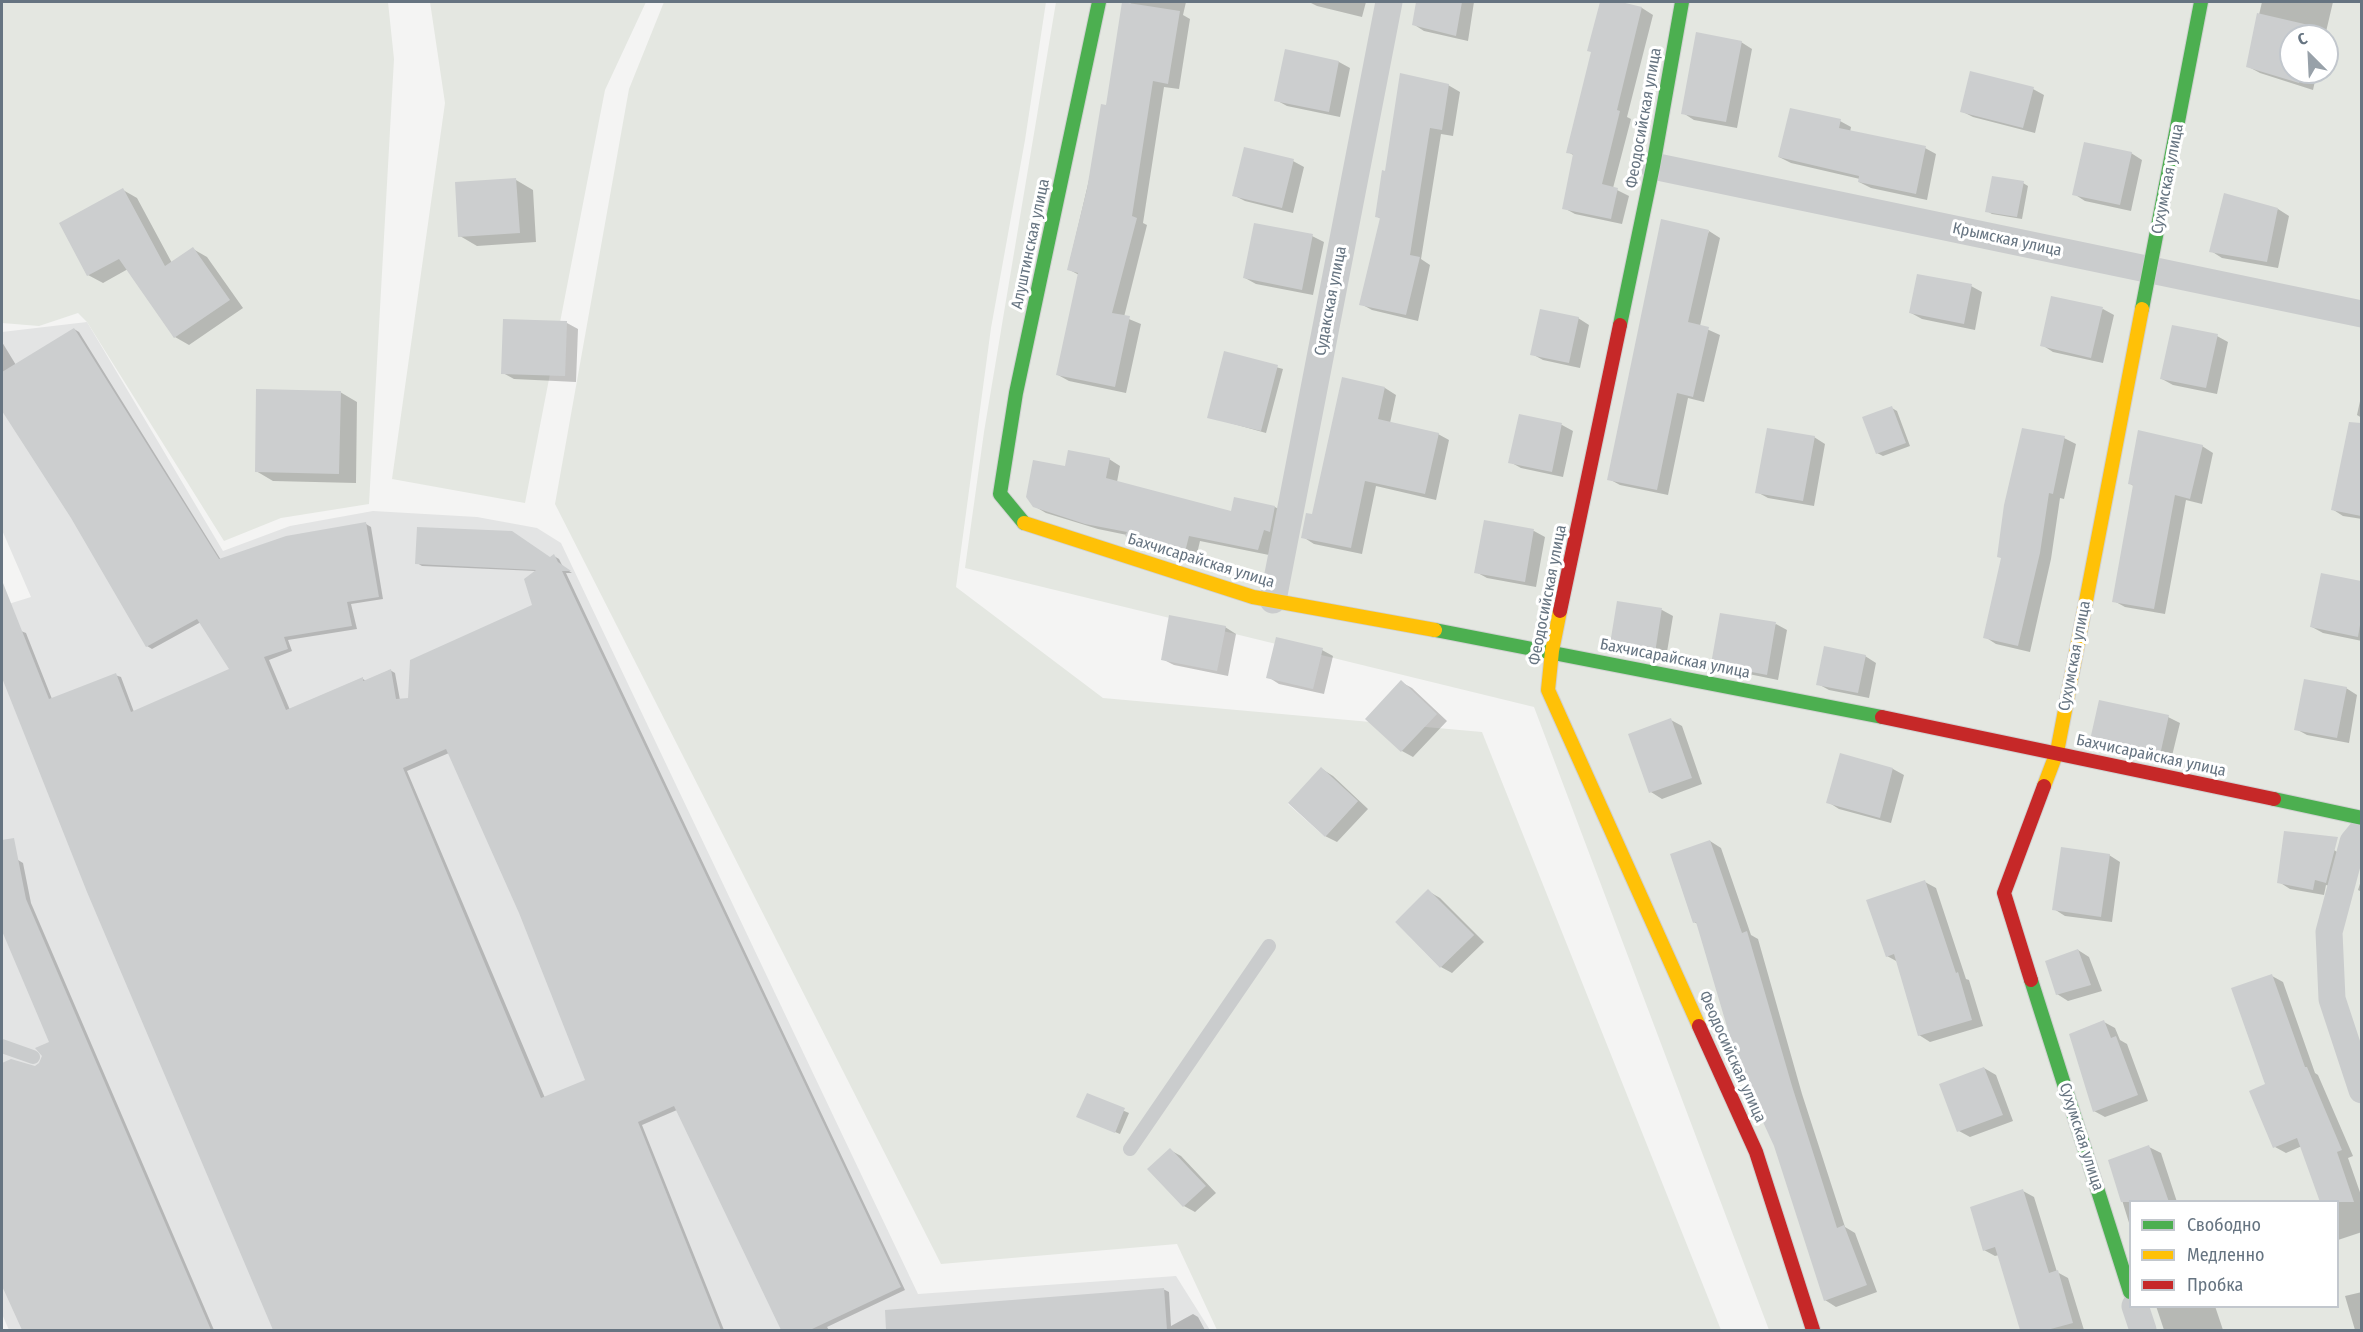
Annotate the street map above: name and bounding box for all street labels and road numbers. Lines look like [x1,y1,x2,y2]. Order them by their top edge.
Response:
street label: Феодосийская улица [1622,46,1666,190]
street label: Сухумская улица [2148,122,2188,236]
street label: Алуштинская улица [1008,177,1054,311]
street label: Крымская улица [1951,219,2063,261]
street label: Судакская улица [1311,245,1351,357]
street label: Феодосийская улица [1525,523,1571,667]
street label: Бахчисарайская улица [1125,530,1277,592]
street label: Сухумская улица [2055,599,2095,713]
street label: Бахчисарайская улица [1598,635,1752,683]
street label: Бахчисарайская улица [2074,731,2228,781]
street label: Феодосийская улица [1694,988,1770,1126]
street label: Сухумская улица [2055,1081,2107,1193]

